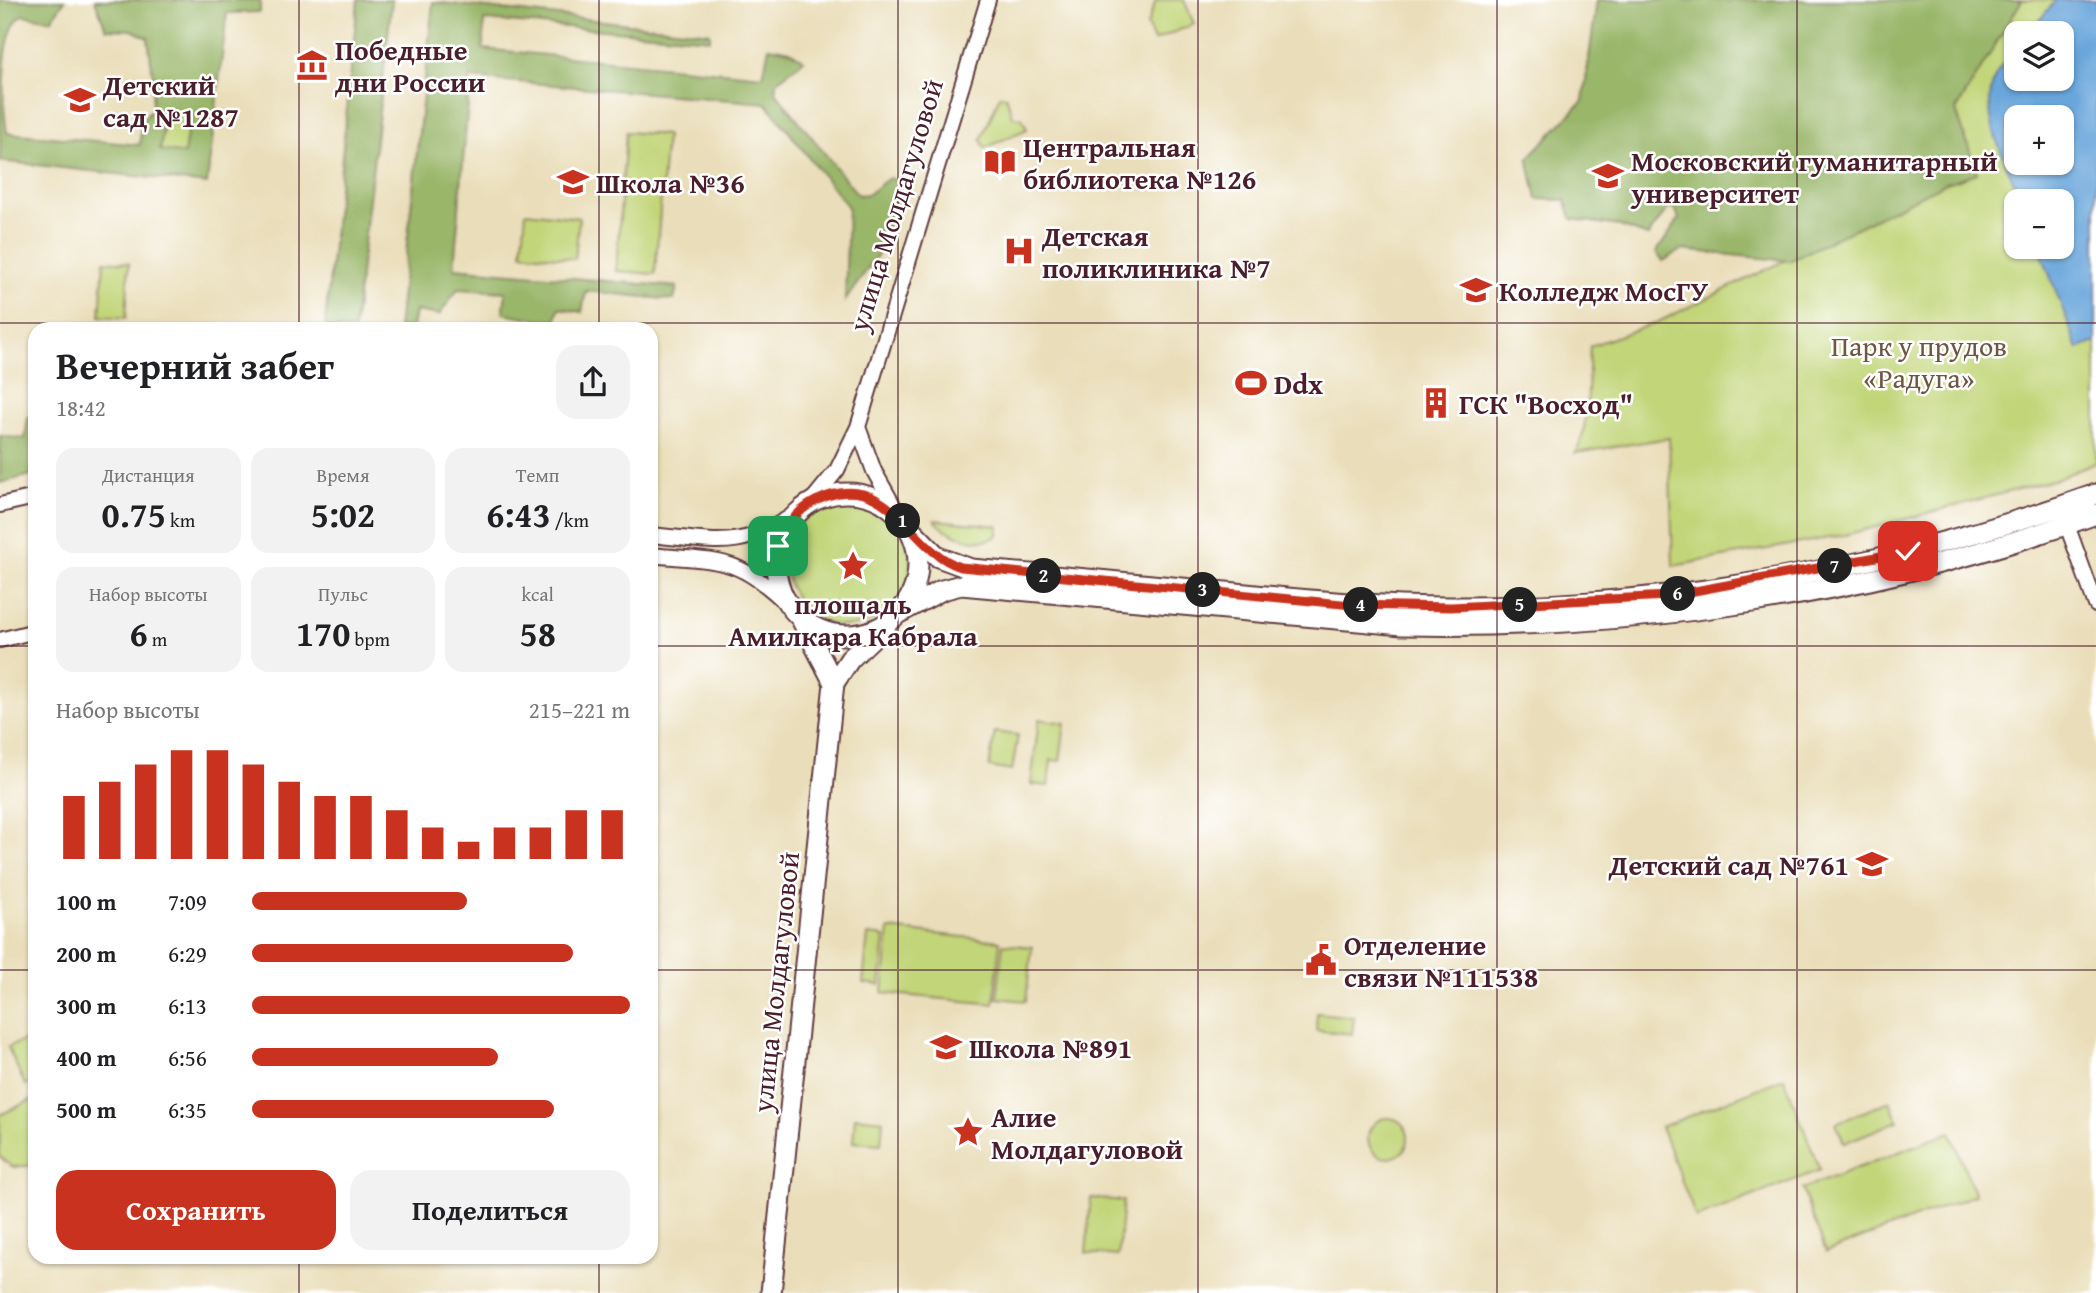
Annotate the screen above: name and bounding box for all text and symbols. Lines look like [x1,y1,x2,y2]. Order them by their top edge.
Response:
map controls [2004,21,2074,259]
button: layers [2004,21,2074,91]
place label: Победные дни России [335,29,485,102]
museum icon: Победные дни России [295,48,329,82]
place label: Детский сад №1287 [102,64,239,137]
street label: улица Молдагуловой [837,74,953,337]
school or university icon: Детский сад №1287 [63,83,97,117]
button: + [2004,105,2074,175]
place label: Центральная библиотека №126 [1023,126,1256,199]
place label: Московский гуманитарный университет [1630,140,1998,213]
library icon: Центральная библиотека №126 [983,145,1017,179]
school or university icon: Московский гуманитарный университет [1591,159,1625,193]
place label: Школа №36 [596,162,745,203]
school or university icon: Школа №36 [556,165,590,199]
button: − [2004,189,2074,259]
place label: Детская поликлиника №7 [1041,215,1271,288]
hospital icon: Детская поликлиника №7 [1002,234,1036,268]
place label: Колледж МосГУ [1499,270,1709,311]
school or university icon: Колледж МосГУ [1459,273,1493,307]
park label: Парк у прудов «Радуга» [1831,325,2007,398]
text: Вечерний забег [56,337,334,393]
button: share [556,345,630,419]
place label: Ddx [1274,363,1323,404]
sports icon: Ddx [1234,366,1268,400]
place label: ГСК "Восход" [1459,383,1633,424]
building icon: ГСК "Восход" [1419,386,1453,420]
text: 18:42 [56,391,106,424]
text: Дистанция [102,461,195,489]
text: Время [316,461,370,489]
text: Темп [516,461,560,489]
text: 0.75 [102,489,166,540]
text: 5:02 [311,489,375,540]
text: 6:43 [486,489,551,540]
pin: 1 [886,504,920,538]
text: km [166,506,195,534]
text: /km [551,506,589,534]
text: 1 [898,506,907,534]
pin [748,516,808,576]
pin [1878,521,1938,581]
icon: arrive [759,527,797,565]
icon: check [1889,532,1927,570]
pin: 7 [1818,548,1853,584]
place icon: площадь Амилкара Кабрала [836,549,870,583]
text: 7 [1830,551,1839,579]
pin: 2 [1026,558,1062,594]
text: 2 [1039,561,1048,589]
pin: 3 [1186,572,1220,608]
text: 3 [1198,575,1207,603]
pin: 6 [1660,576,1696,612]
text: 6 [1673,579,1682,607]
text: Набор высоты [89,580,208,608]
text: Пульс [318,580,368,608]
text: kcal [521,580,554,608]
place label: площадь Амилкара Кабрала [728,583,978,656]
pin: 4 [1344,588,1378,622]
pin: 5 [1502,588,1538,622]
text: 4 [1356,590,1365,618]
text: 5 [1515,590,1524,618]
text: 6 [129,608,148,659]
text: 170 [296,608,350,659]
text: 58 [520,608,556,659]
text: m [148,625,167,653]
text: bpm [350,625,390,653]
text: Набор высоты [56,693,200,726]
text: 215–221 m [529,693,630,726]
place label: Детский сад №761 [1608,844,1849,885]
school or university icon: Детский сад №761 [1855,847,1889,881]
street label: улица Молдагуловой [741,849,809,1116]
text: 100 m [56,885,117,918]
text: 7:09 [168,885,207,918]
place label: Отделение связи №111538 [1344,924,1538,997]
text: 200 m [56,937,117,970]
text: 6:29 [168,937,207,970]
public building icon: Отделение связи №111538 [1304,943,1338,977]
text: 300 m [56,989,117,1022]
text: 6:13 [168,989,207,1022]
place label: Школа №891 [969,1027,1132,1068]
school or university icon: Школа №891 [929,1030,963,1064]
text: 400 m [56,1041,117,1074]
text: 6:56 [168,1041,207,1074]
text: 500 m [56,1093,117,1126]
text: 6:35 [168,1093,207,1126]
place label: Алие Молдагуловой [991,1096,1183,1169]
place icon: Алие Молдагуловой [951,1115,985,1149]
button: Сохранить [56,1170,336,1250]
button: Поделиться [350,1170,630,1250]

